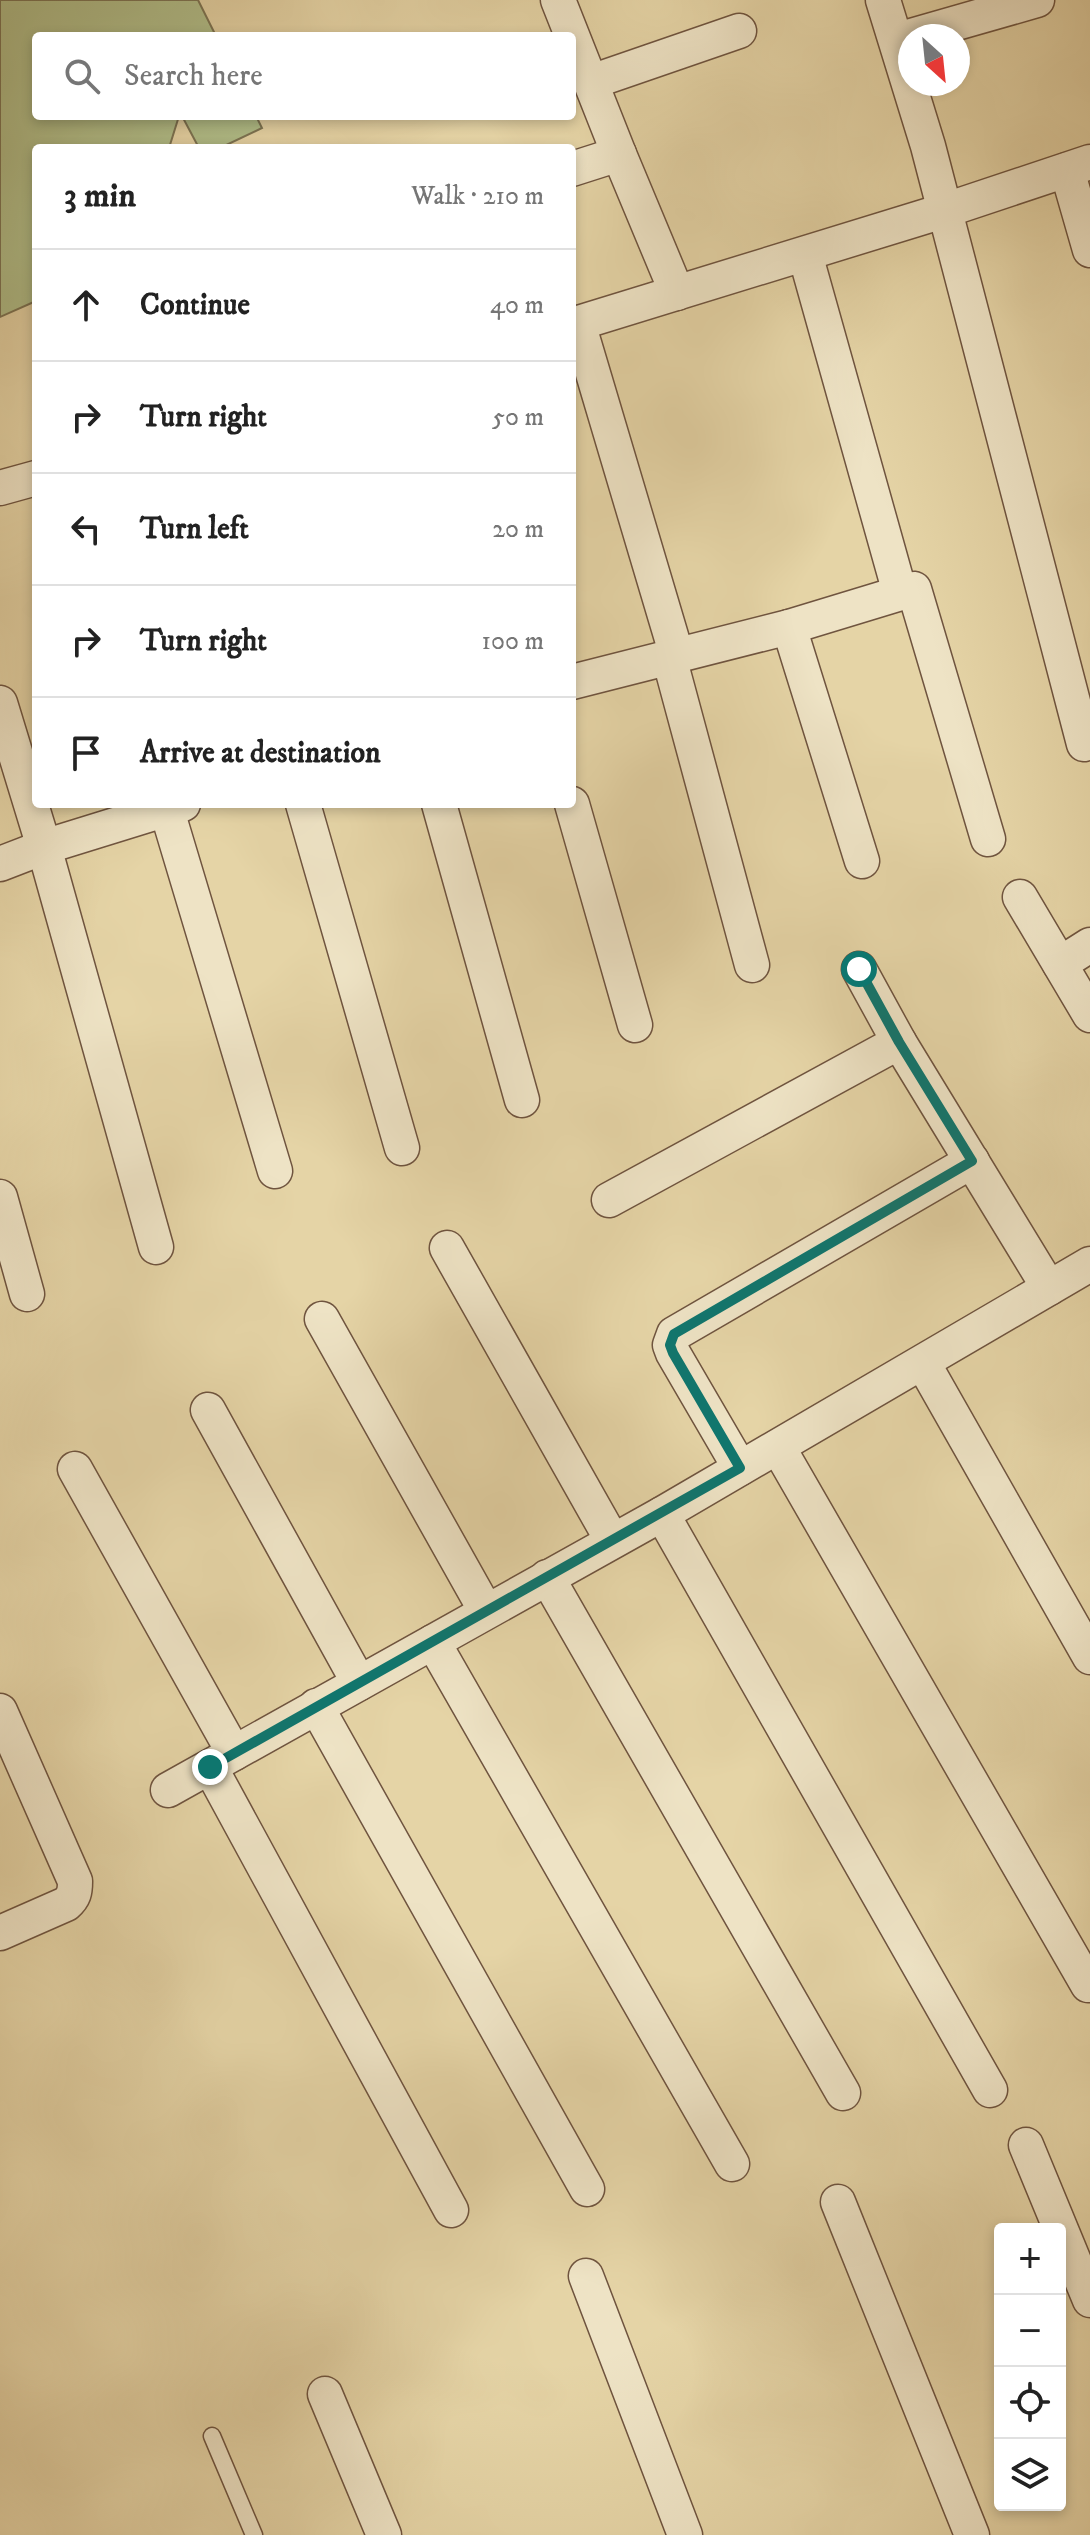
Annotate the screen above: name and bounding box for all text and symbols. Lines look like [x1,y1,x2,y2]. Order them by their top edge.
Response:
north arrow [898,24,970,96]
search box [32,32,576,120]
icon: search [60,54,104,98]
text: Search here [124,58,263,95]
text: 3 min [64,175,136,217]
text: Walk · 210 m [411,180,544,213]
icon: ahead [64,283,108,327]
text: Continue [140,287,250,324]
text: 40 m [490,289,544,322]
icon: right [64,395,108,439]
text: Turn right [140,399,267,436]
text: 50 m [492,401,544,434]
icon: left [64,507,108,551]
text: Turn left [140,511,249,548]
text: 20 m [492,513,544,546]
icon: right [64,619,108,663]
text: Turn right [140,623,267,660]
text: 100 m [481,625,544,658]
icon: arrive [64,731,108,775]
text: Arrive at destination [140,735,381,772]
route start [841,951,877,987]
route end [192,1749,228,1785]
map controls [994,2223,1066,2511]
button: + [994,2223,1066,2295]
button: − [994,2295,1066,2367]
button: locate [994,2367,1066,2439]
button: layers [994,2439,1066,2511]

